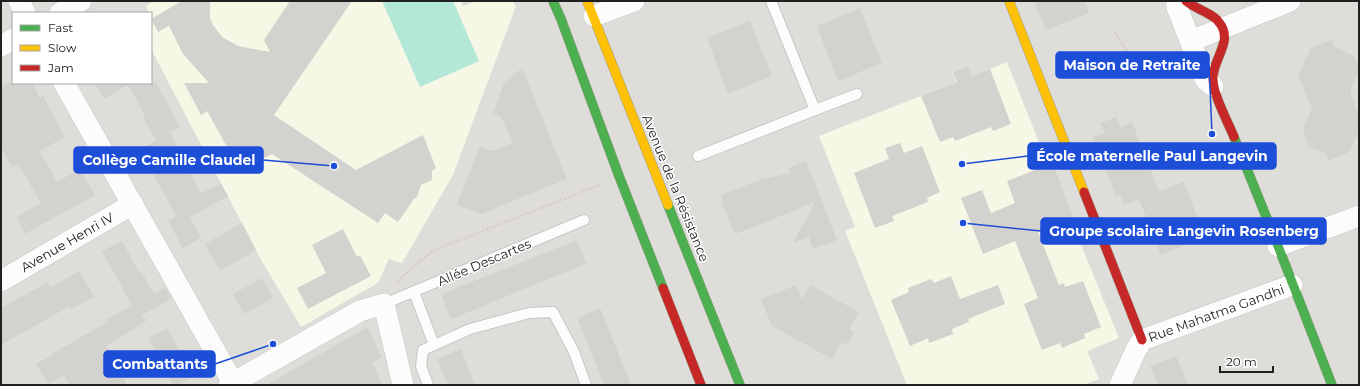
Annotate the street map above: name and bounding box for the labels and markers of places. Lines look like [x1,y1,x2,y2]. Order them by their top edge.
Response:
callout: Maison de Retraite [1056,52,1209,78]
callout: École maternelle Paul Langevin [1028,143,1276,169]
callout: Collège Camille Claudel [74,147,263,173]
callout: Groupe scolaire Langevin Rosenberg [1041,218,1326,244]
callout: Combattants [104,351,215,377]

